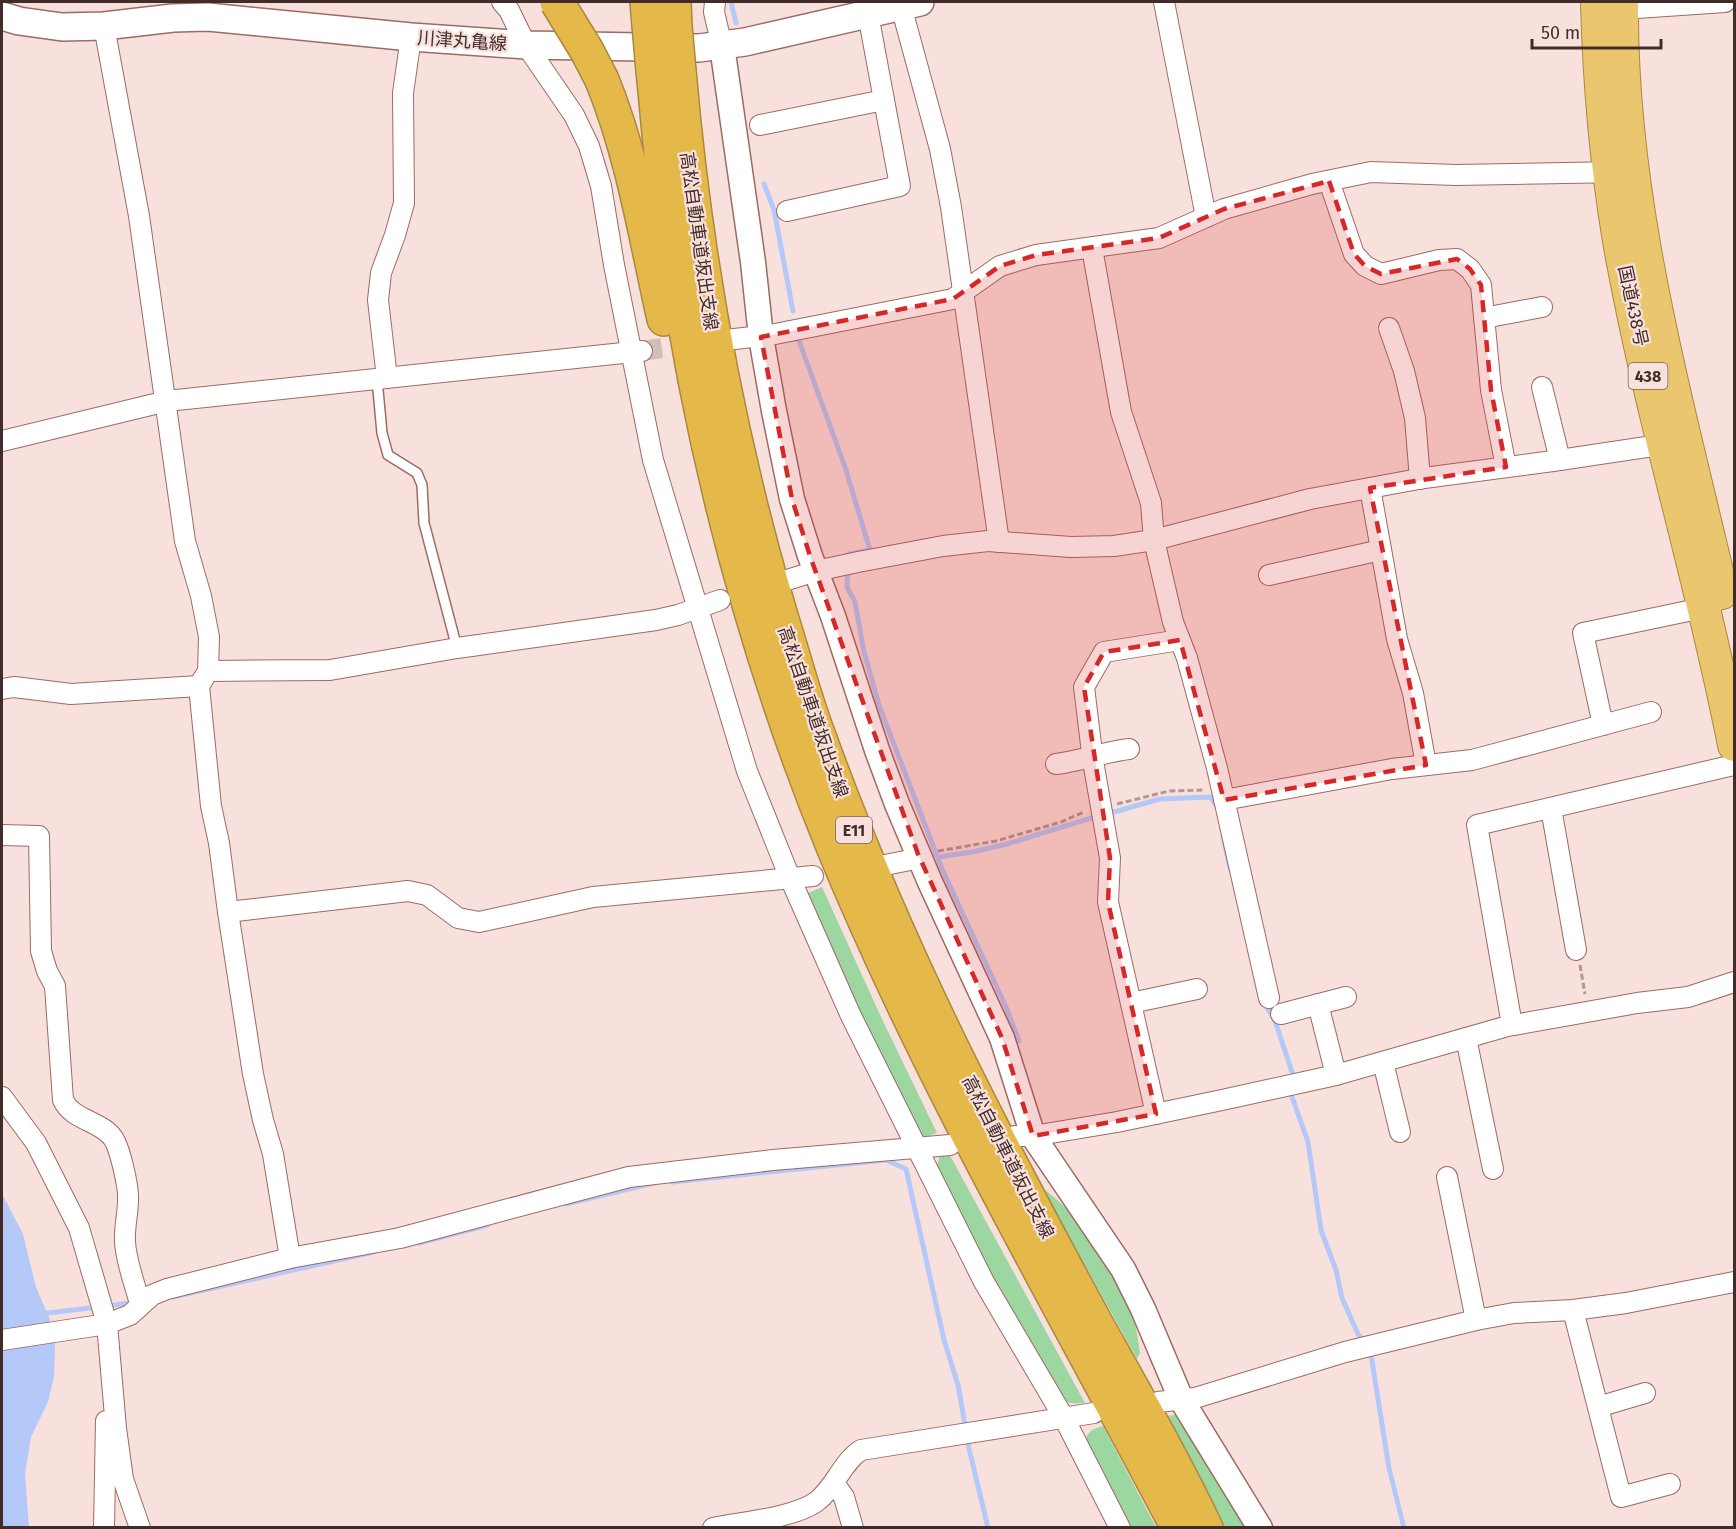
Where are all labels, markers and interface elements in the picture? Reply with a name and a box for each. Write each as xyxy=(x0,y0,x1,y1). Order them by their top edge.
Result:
scale bar xyxy=(1532,12,1661,50)
text: 50 m xyxy=(1541,22,1580,44)
street label: 川津丸亀線 xyxy=(416,27,508,55)
street label: 高松自動車道坂出支線 xyxy=(676,150,722,332)
street label: 国道438号 xyxy=(1614,264,1652,348)
road number: 438 xyxy=(1628,363,1668,389)
street label: 高松自動車道坂出支線 xyxy=(773,623,853,801)
road number: E11 xyxy=(836,817,872,843)
street label: 高松自動車道坂出支線 xyxy=(957,1072,1059,1242)

